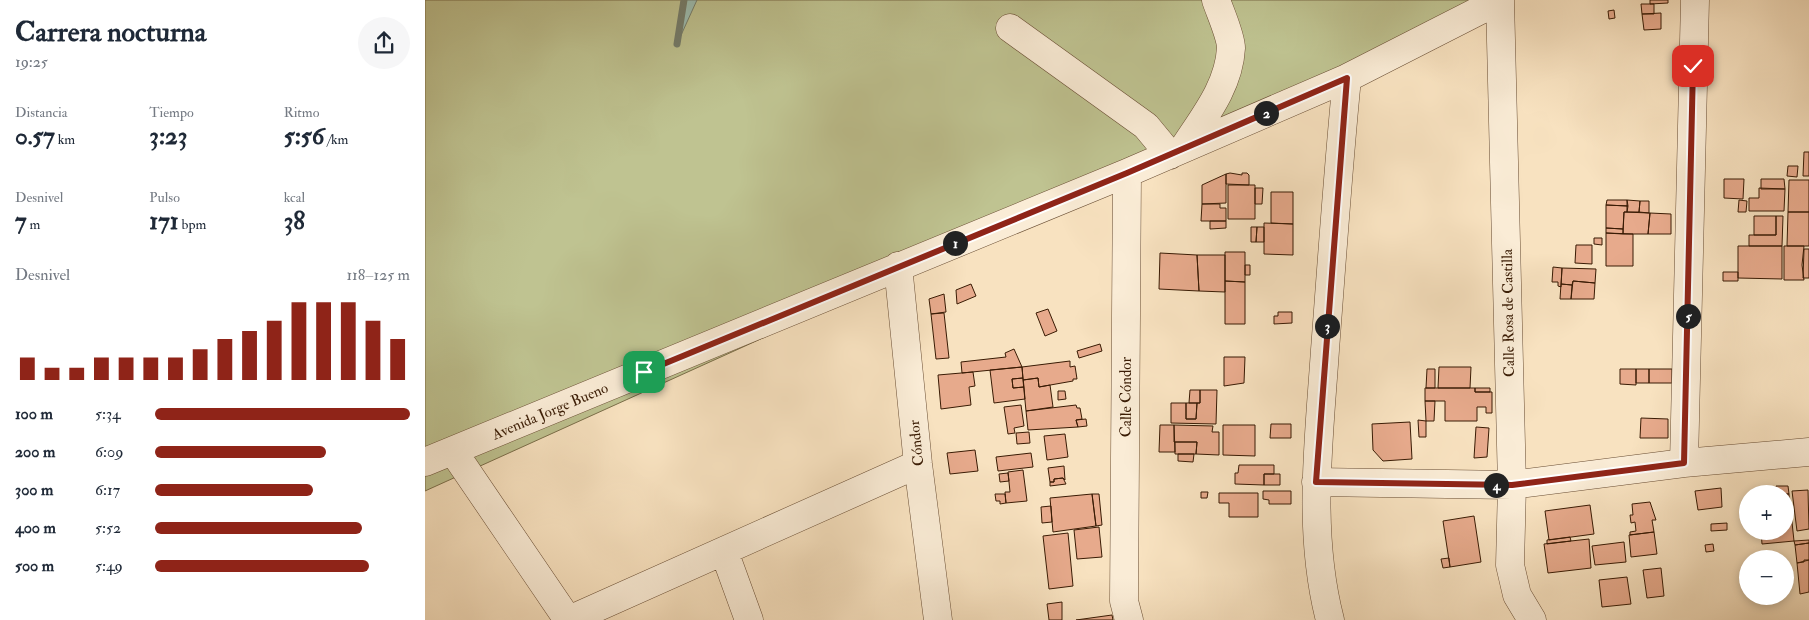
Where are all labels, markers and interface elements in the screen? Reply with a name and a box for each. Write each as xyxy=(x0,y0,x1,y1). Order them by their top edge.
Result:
text: Carrera nocturna xyxy=(15,15,206,50)
button: share xyxy=(358,17,410,69)
pin xyxy=(1672,45,1714,87)
text: 19:25 xyxy=(15,52,48,72)
icon: check xyxy=(1679,52,1707,80)
pin: 2 xyxy=(1253,100,1279,126)
text: Distancia xyxy=(15,104,68,121)
text: Tiempo xyxy=(149,104,194,121)
text: Ritmo xyxy=(284,104,319,121)
text: 2 xyxy=(1263,105,1270,122)
text: 0.57 xyxy=(15,121,55,152)
text: 3:23 xyxy=(149,121,187,152)
text: 5:56 xyxy=(284,121,324,152)
text: km xyxy=(55,131,75,148)
text: /km xyxy=(324,131,348,148)
text: Desnivel xyxy=(15,189,63,206)
text: Pulso xyxy=(149,189,180,206)
text: kcal xyxy=(284,189,305,206)
text: 7 xyxy=(15,206,26,237)
text: 171 xyxy=(149,206,179,237)
text: 38 xyxy=(284,206,305,237)
text: m xyxy=(26,216,40,233)
text: bpm xyxy=(179,216,206,233)
pin: 1 xyxy=(943,230,967,256)
text: 1 xyxy=(953,235,958,252)
street label: Calle Rosa de Castilla xyxy=(1498,248,1519,377)
text: Desnivel xyxy=(15,265,70,285)
text: 118–125 m xyxy=(346,265,410,285)
pin: 5 xyxy=(1675,304,1701,328)
text: 5 xyxy=(1685,308,1692,325)
pin: 3 xyxy=(1315,314,1339,338)
text: 3 xyxy=(1325,318,1330,335)
pin xyxy=(623,351,665,393)
street label: Calle Cóndor xyxy=(1117,356,1136,437)
icon: arrive xyxy=(630,358,658,386)
street label: Avenida Jorge Bueno xyxy=(488,378,611,446)
text: 100 m xyxy=(15,404,53,424)
text: 5:34 xyxy=(95,404,121,424)
street label: Cóndor xyxy=(905,419,928,467)
text: 200 m xyxy=(15,442,55,462)
text: 6:09 xyxy=(95,442,123,462)
pin: 4 xyxy=(1483,472,1509,498)
text: 4 xyxy=(1493,477,1500,494)
text: 300 m xyxy=(15,480,53,500)
text: 6:17 xyxy=(95,480,120,500)
map controls xyxy=(1739,485,1794,605)
button: + xyxy=(1739,485,1794,540)
text: 400 m xyxy=(15,518,56,538)
text: 5:52 xyxy=(95,518,121,538)
button: − xyxy=(1739,550,1794,605)
text: 500 m xyxy=(15,556,54,576)
text: 5:49 xyxy=(95,556,123,576)

